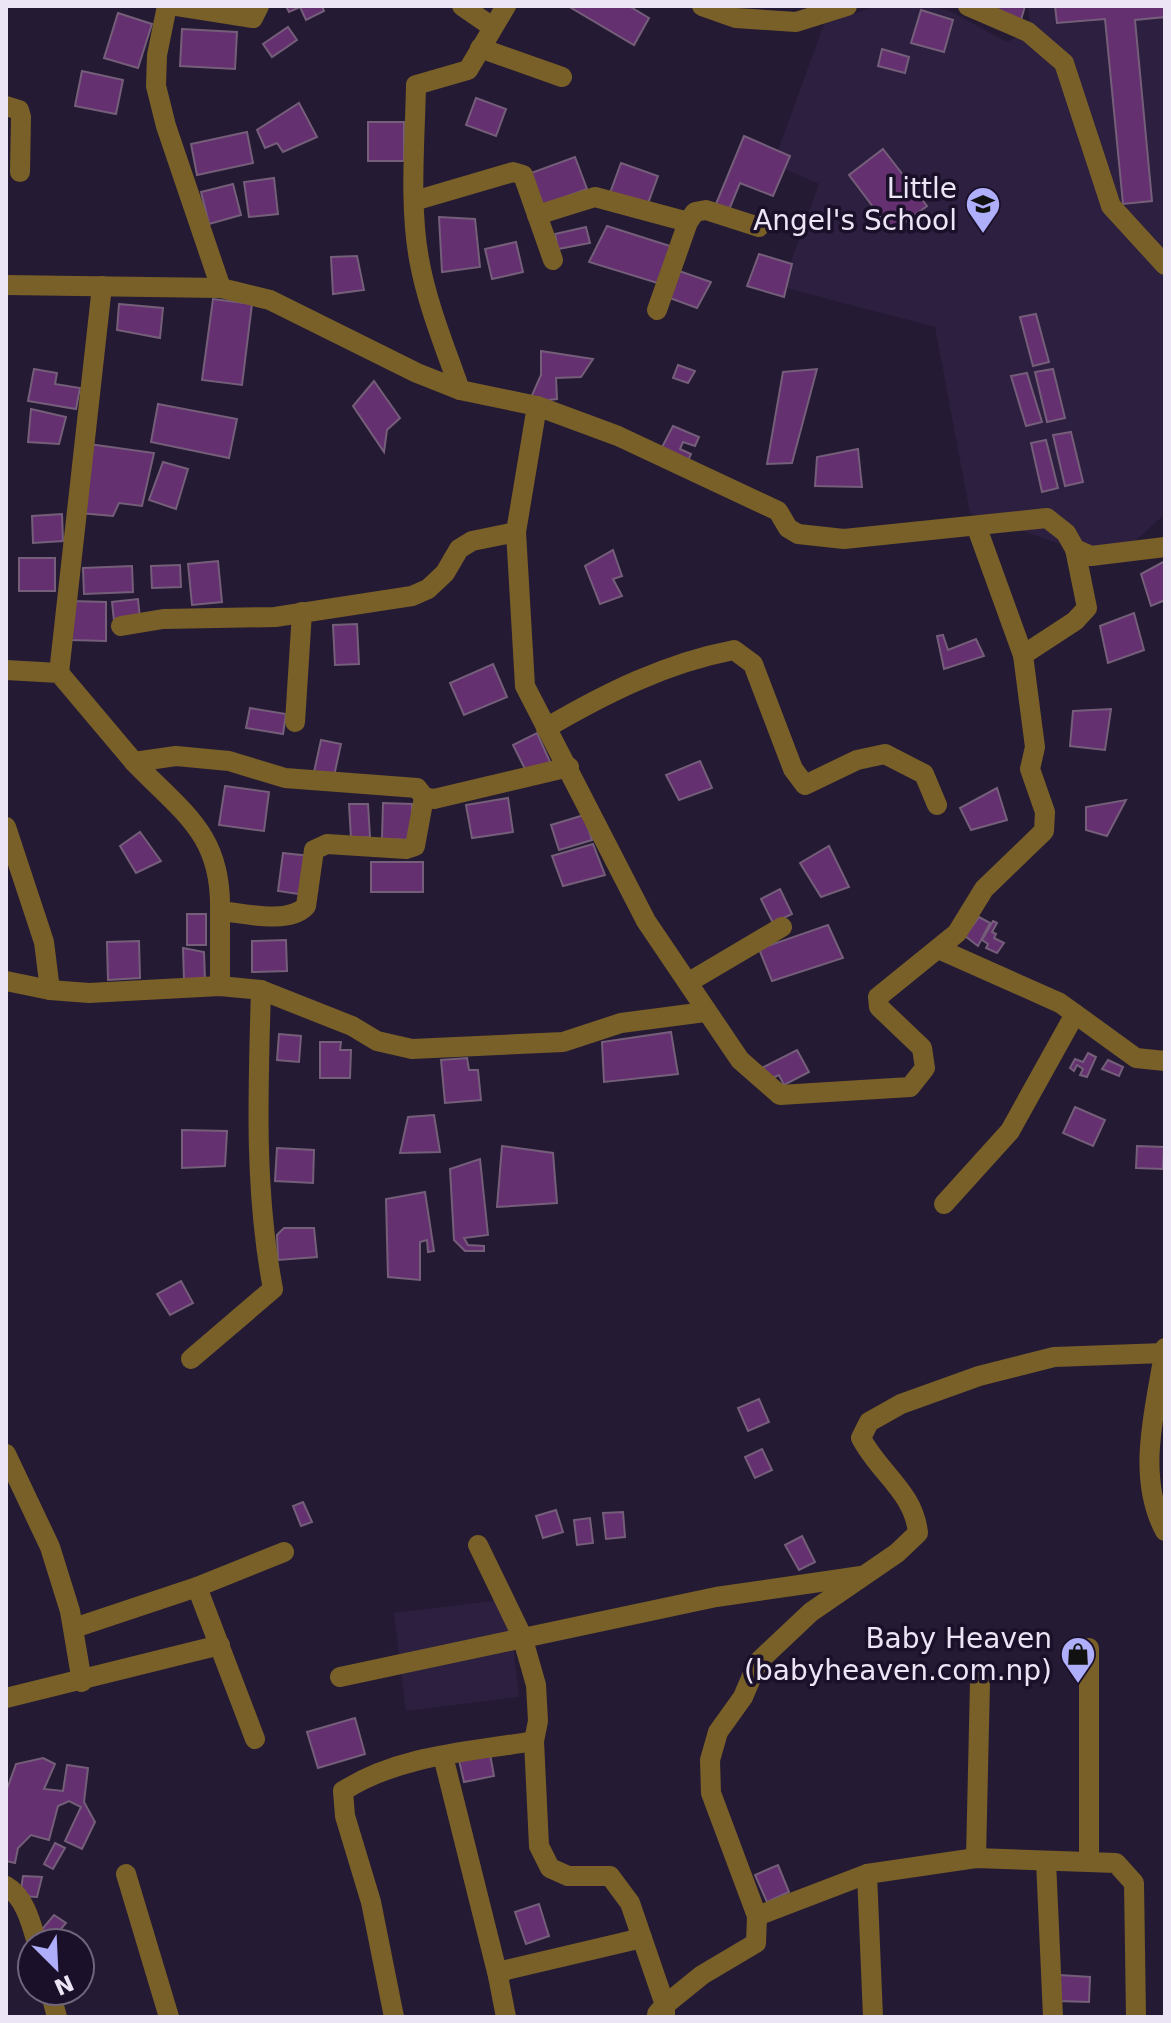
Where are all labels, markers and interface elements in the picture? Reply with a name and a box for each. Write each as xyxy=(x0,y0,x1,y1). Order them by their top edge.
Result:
place label: Little Angel's School xyxy=(753,172,957,237)
school or university icon: Little Angel's School xyxy=(964,185,1002,235)
place label: Baby Heaven (babyheaven.com.np) xyxy=(744,1622,1052,1687)
shop icon: Baby Heaven (babyheaven.com.np) xyxy=(1059,1635,1097,1685)
north arrow xyxy=(16,1927,96,2007)
text: N xyxy=(50,1970,77,2000)

